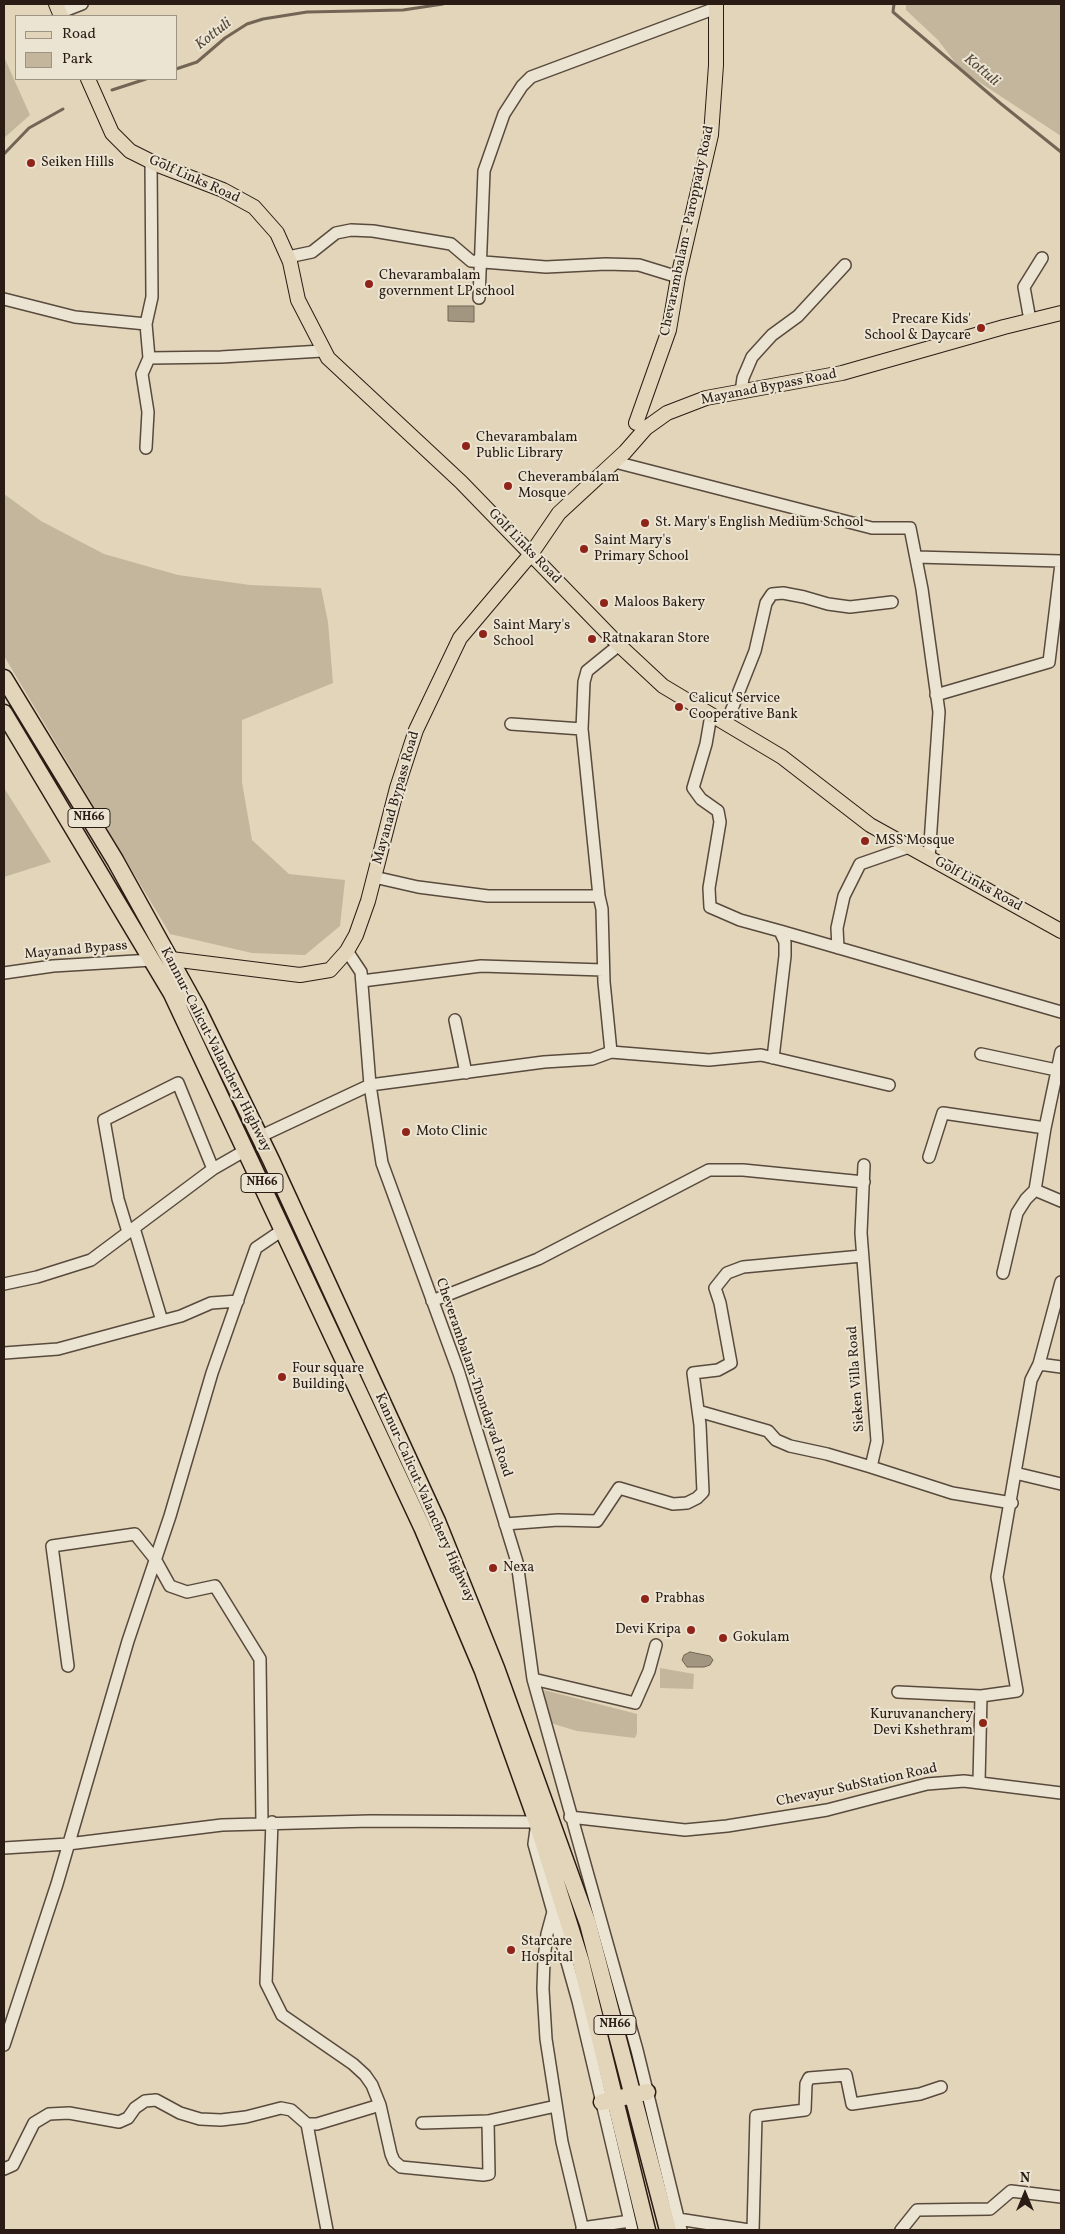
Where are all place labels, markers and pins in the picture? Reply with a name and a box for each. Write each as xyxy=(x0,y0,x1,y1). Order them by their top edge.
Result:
place label: Seiken Hills xyxy=(41,155,114,171)
marker: Seiken Hills xyxy=(25,157,37,169)
place label: Chevarambalam government LP school xyxy=(379,268,515,300)
marker: Chevarambalam government LP school xyxy=(363,278,375,290)
place label: Precare Kids' School & Daycare xyxy=(864,312,971,344)
marker: Precare Kids' School & Daycare xyxy=(975,322,987,334)
place label: Chevarambalam Public Library xyxy=(476,430,578,462)
marker: Chevarambalam Public Library xyxy=(460,440,472,452)
place label: Cheverambalam Mosque xyxy=(518,470,619,502)
marker: Cheverambalam Mosque xyxy=(502,480,514,492)
place label: St. Mary's English Medium School xyxy=(655,515,864,531)
marker: St. Mary's English Medium School xyxy=(639,517,651,529)
place label: Saint Mary's Primary School xyxy=(594,533,689,566)
marker: Saint Mary's Primary School xyxy=(578,543,590,555)
place label: Maloos Bakery xyxy=(614,595,705,611)
marker: Maloos Bakery xyxy=(598,597,610,609)
place label: Saint Mary's School xyxy=(493,618,570,650)
marker: Saint Mary's School xyxy=(477,628,489,640)
place label: Ratnakaran Store xyxy=(602,631,710,647)
marker: Ratnakaran Store xyxy=(586,633,598,645)
place label: Calicut Service Cooperative Bank xyxy=(689,691,798,724)
marker: Calicut Service Cooperative Bank xyxy=(673,701,685,713)
place label: MSS Mosque xyxy=(875,833,955,849)
marker: MSS Mosque xyxy=(859,835,871,847)
place label: Moto Clinic xyxy=(416,1124,488,1140)
marker: Moto Clinic xyxy=(400,1126,412,1138)
place label: Four square Building xyxy=(292,1361,364,1394)
marker: Four square Building xyxy=(276,1371,288,1383)
place label: Nexa xyxy=(503,1560,534,1576)
marker: Nexa xyxy=(487,1562,499,1574)
place label: Prabhas xyxy=(655,1591,705,1607)
marker: Prabhas xyxy=(639,1593,651,1605)
place label: Devi Kripa xyxy=(615,1622,681,1638)
marker: Devi Kripa xyxy=(685,1624,697,1636)
place label: Gokulam xyxy=(733,1630,790,1646)
marker: Gokulam xyxy=(717,1632,729,1644)
place label: Kuruvananchery Devi Kshethram xyxy=(870,1707,973,1740)
marker: Kuruvananchery Devi Kshethram xyxy=(977,1717,989,1729)
place label: Starcare Hospital xyxy=(521,1934,573,1966)
marker: Starcare Hospital xyxy=(505,1944,517,1956)

